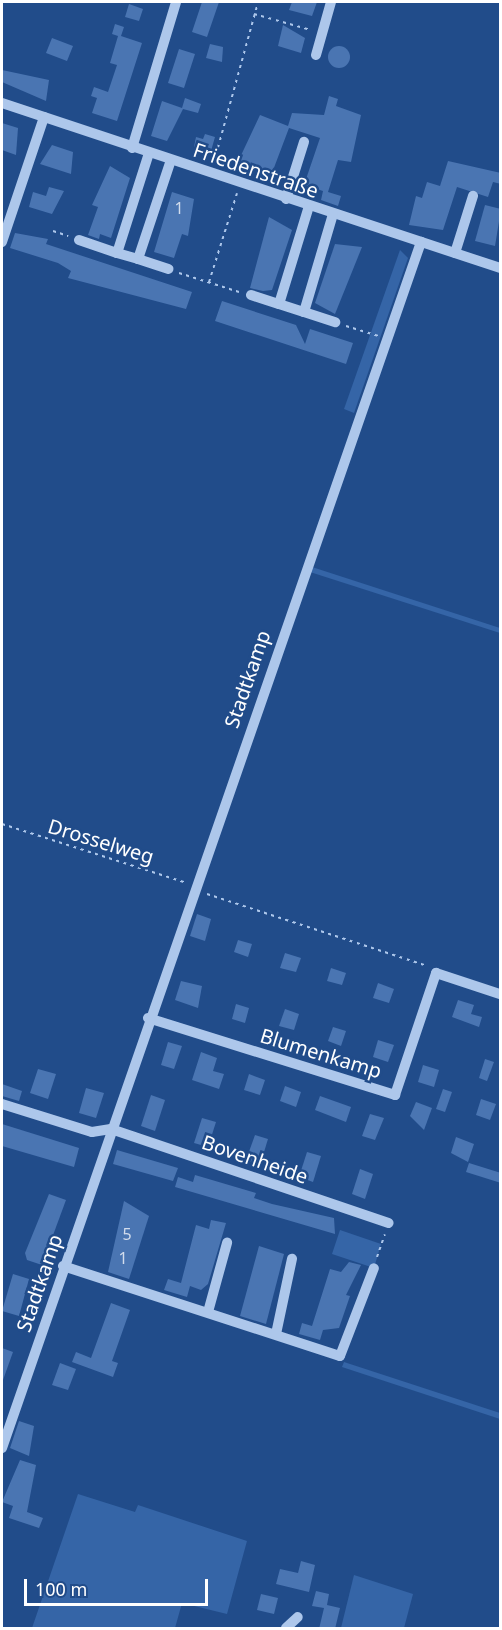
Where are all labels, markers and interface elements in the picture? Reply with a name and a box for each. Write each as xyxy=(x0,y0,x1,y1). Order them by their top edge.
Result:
street label: Friedenstraße xyxy=(190,137,322,203)
house number: 1 xyxy=(174,198,184,218)
street label: Stadtkamp xyxy=(219,627,275,731)
street label: Drosselweg xyxy=(45,814,157,868)
street label: Blumenkamp xyxy=(257,1023,385,1083)
street label: Bovenheide xyxy=(199,1130,311,1188)
house number: 5 xyxy=(122,1224,132,1244)
street label: Stadtkamp xyxy=(11,1231,67,1335)
house number: 1 xyxy=(118,1248,128,1268)
scale bar xyxy=(27,1567,212,1605)
text: 100 m xyxy=(35,1577,87,1601)

